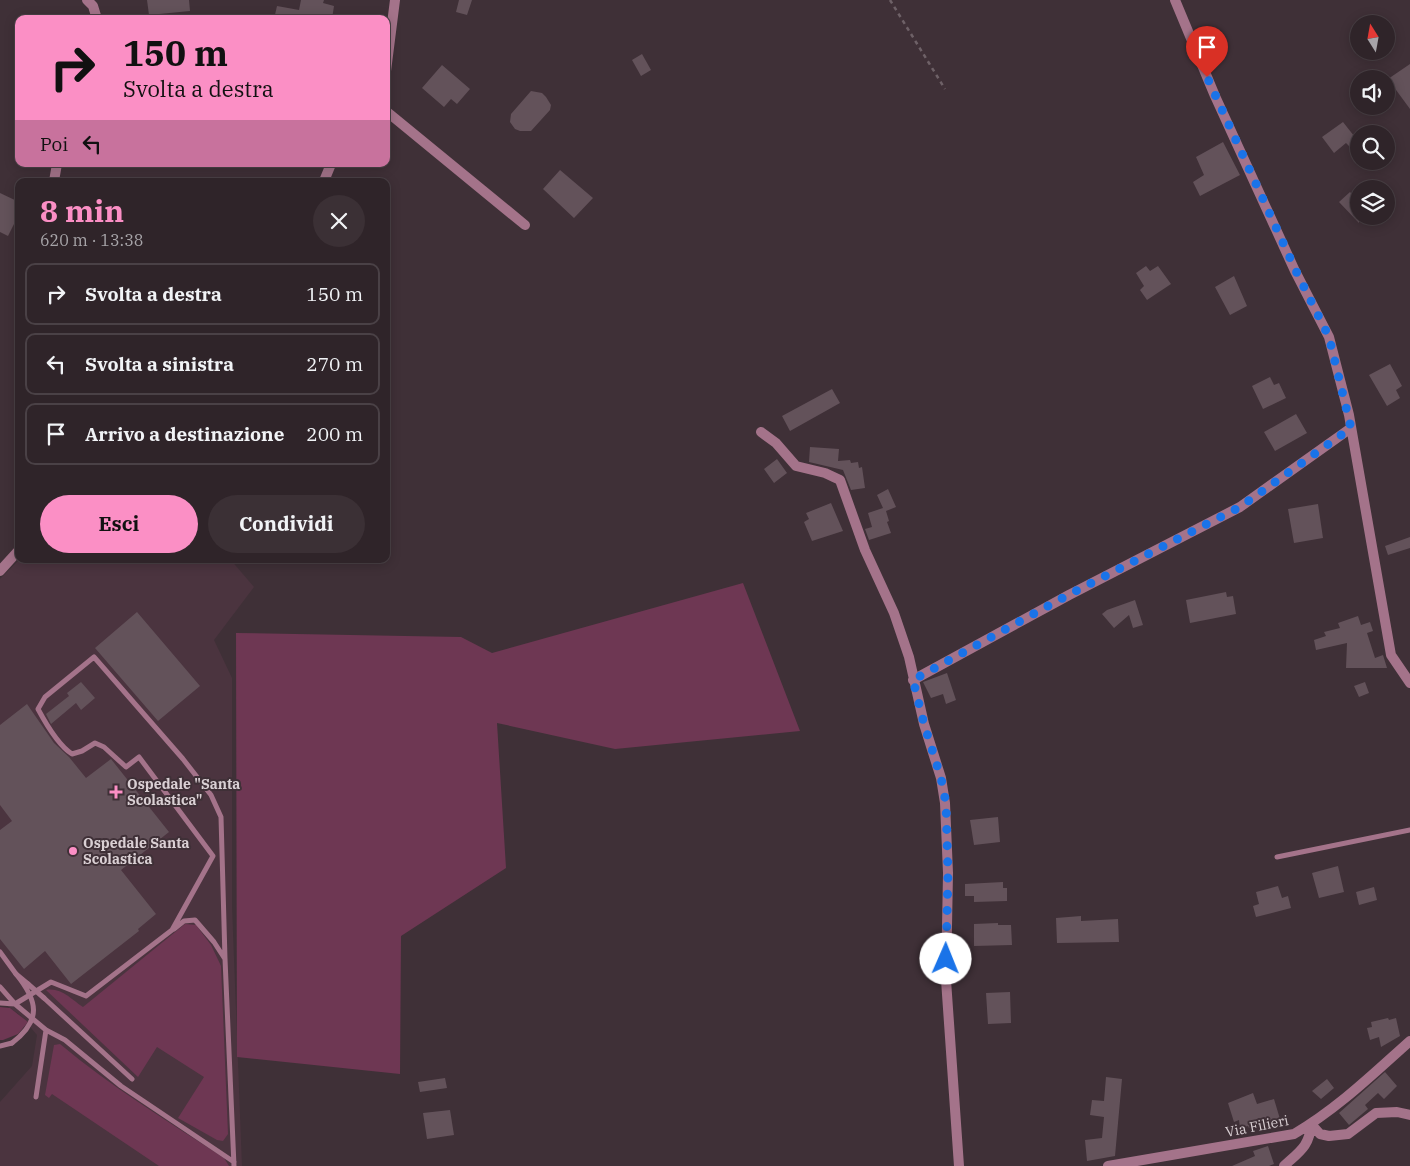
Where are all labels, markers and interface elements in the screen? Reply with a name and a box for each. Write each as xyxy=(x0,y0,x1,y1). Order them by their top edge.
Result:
north arrow xyxy=(1350,15,1395,60)
map controls xyxy=(1350,15,1395,225)
pin xyxy=(1186,26,1228,77)
text: 150 m xyxy=(123,30,228,76)
icon: arrive xyxy=(1193,33,1221,61)
icon: right xyxy=(40,35,105,100)
button: sound xyxy=(1350,70,1395,115)
text: Svolta a destra xyxy=(123,74,274,103)
button: search xyxy=(1350,125,1395,170)
icon: left xyxy=(78,130,106,158)
text: Poi xyxy=(40,132,68,156)
button: layers xyxy=(1350,180,1395,225)
text: 8 min xyxy=(40,191,124,230)
button: close xyxy=(313,195,365,247)
text: 620 m · 13:38 xyxy=(40,230,143,250)
icon: right xyxy=(42,280,70,308)
text: Svolta a destra xyxy=(85,282,222,306)
text: 150 m xyxy=(306,282,363,306)
icon: left xyxy=(42,350,70,378)
text: Svolta a sinistra xyxy=(85,352,234,376)
text: 270 m xyxy=(306,352,363,376)
icon: arrive xyxy=(42,420,70,448)
text: Arrivo a destinazione xyxy=(85,422,284,446)
text: 200 m xyxy=(306,422,363,446)
button: Esci xyxy=(40,495,198,553)
button: Condividi xyxy=(208,495,365,553)
place label: Ospedale "Santa Scolastica" xyxy=(127,775,240,809)
marker: Ospedale "Santa Scolastica" xyxy=(109,785,123,799)
place label: Ospedale Santa Scolastica xyxy=(83,834,190,868)
marker: Ospedale Santa Scolastica xyxy=(67,845,79,857)
position arrow xyxy=(919,932,971,984)
street label: Via Filieri xyxy=(1224,1111,1290,1141)

